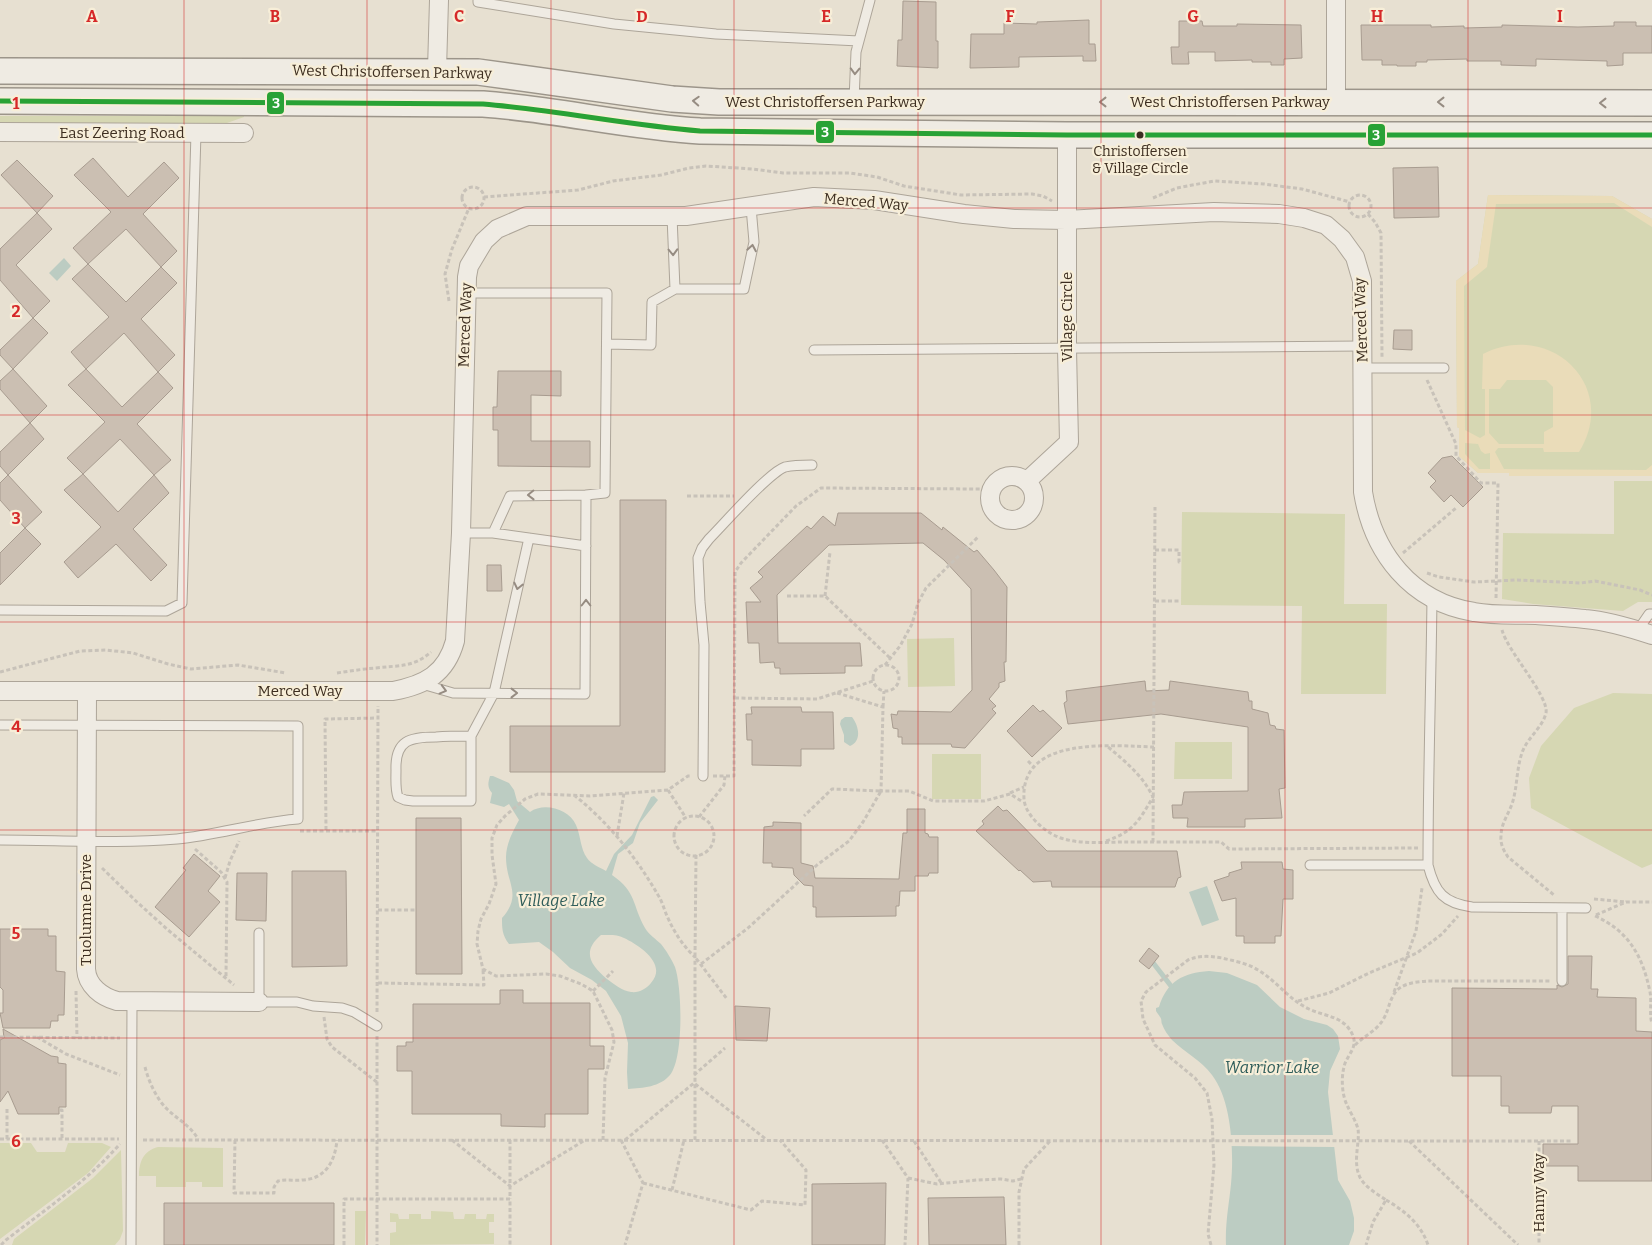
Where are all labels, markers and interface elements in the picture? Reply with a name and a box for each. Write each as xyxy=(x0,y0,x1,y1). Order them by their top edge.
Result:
text: A xyxy=(86,7,98,26)
text: B xyxy=(270,7,280,26)
text: C xyxy=(454,7,464,26)
text: D xyxy=(636,7,648,26)
text: E xyxy=(821,7,831,26)
text: F xyxy=(1006,7,1015,26)
text: G xyxy=(1187,7,1199,26)
text: H xyxy=(1371,7,1384,26)
text: I xyxy=(1557,7,1563,26)
street label: West Christoffersen Parkway xyxy=(292,61,492,83)
one-way arrow xyxy=(850,68,860,75)
line badge: 3 xyxy=(266,91,285,115)
street label: West Christoffersen Parkway xyxy=(725,93,925,111)
street label: West Christoffersen Parkway xyxy=(1130,93,1330,111)
text: 1 xyxy=(13,94,20,113)
text: 3 xyxy=(272,95,280,112)
one-way arrow xyxy=(692,95,700,106)
one-way arrow xyxy=(1099,97,1107,107)
one-way arrow xyxy=(1437,97,1444,107)
one-way arrow xyxy=(1599,98,1607,108)
line badge: 3 xyxy=(815,120,835,144)
line badge: 3 xyxy=(1367,123,1386,147)
street label: East Zeering Road xyxy=(59,124,185,142)
text: 3 xyxy=(821,124,829,141)
text: 3 xyxy=(1372,127,1380,144)
marker: Christoffersen & Village Circle xyxy=(1135,130,1145,140)
place label: Christoffersen & Village Circle xyxy=(1092,143,1188,177)
street label: Merced Way xyxy=(823,189,909,215)
one-way arrow xyxy=(747,244,757,253)
one-way arrow xyxy=(668,248,678,256)
street label: Village Circle xyxy=(1058,272,1076,362)
street label: Merced Way xyxy=(1351,277,1371,363)
street label: Merced Way xyxy=(455,282,475,368)
text: 2 xyxy=(11,302,21,321)
one-way arrow xyxy=(527,490,535,501)
text: 3 xyxy=(11,509,21,528)
one-way arrow xyxy=(513,581,524,590)
one-way arrow xyxy=(581,599,591,606)
street label: Merced Way xyxy=(258,682,343,700)
one-way arrow xyxy=(438,684,446,694)
one-way arrow xyxy=(510,688,518,698)
text: 4 xyxy=(11,717,21,736)
street label: Tuolumne Drive xyxy=(77,854,95,966)
water label: Village Lake xyxy=(518,891,604,910)
text: 5 xyxy=(12,924,21,943)
water label: Warrior Lake xyxy=(1225,1058,1319,1077)
text: 6 xyxy=(11,1132,21,1151)
street label: Hanny Way xyxy=(1530,1153,1548,1233)

